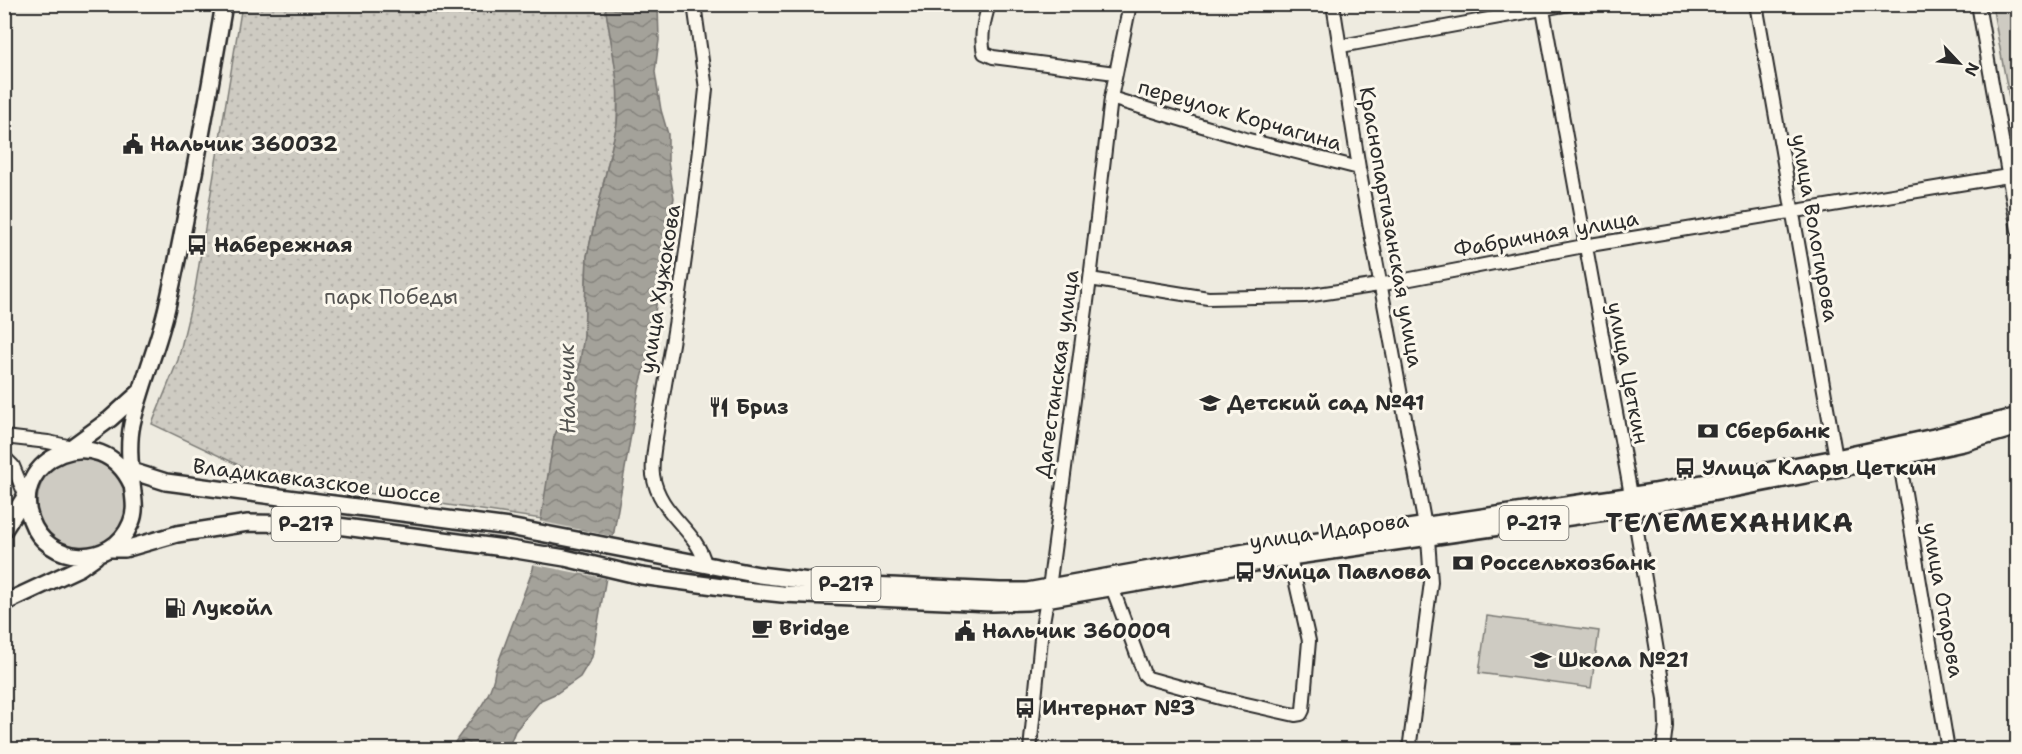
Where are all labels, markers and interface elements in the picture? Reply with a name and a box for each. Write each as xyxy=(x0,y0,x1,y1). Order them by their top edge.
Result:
north arrow xyxy=(1929,33,1989,93)
text: N xyxy=(1960,59,1984,80)
street label: переулок Корчагина xyxy=(1135,72,1345,158)
street label: Краснопартизанская улица xyxy=(1352,84,1430,370)
place label: Нальчик 360032 xyxy=(150,130,338,158)
public building icon: Нальчик 360032 xyxy=(121,132,145,156)
street label: улица Вологирова xyxy=(1785,132,1845,324)
street label: улица Хужокова xyxy=(633,202,687,376)
street label: Фабричная улица xyxy=(1451,204,1641,264)
place label: Набережная xyxy=(214,231,353,259)
bus stop icon: Набережная xyxy=(185,233,209,257)
street label: Дагестанская улица xyxy=(1029,268,1085,480)
park label: парк Победы xyxy=(324,283,458,311)
street label: улица Цеткин xyxy=(1600,300,1656,446)
water label: Нальчик xyxy=(552,343,582,434)
place label: Детский сад №41 xyxy=(1227,389,1425,417)
school or university icon: Детский сад №41 xyxy=(1198,391,1222,415)
place label: Бриз xyxy=(736,393,788,421)
restaurant icon: Бриз xyxy=(707,395,731,419)
place label: Сбербанк xyxy=(1725,417,1830,445)
bank icon: Сбербанк xyxy=(1696,419,1720,443)
street label: Владикавказское шоссе xyxy=(191,452,443,510)
place label: Улица Клары Цеткин xyxy=(1702,454,1936,482)
bus stop icon: Улица Клары Цеткин xyxy=(1673,456,1697,480)
district label: ТЕЛЕМЕХАНИКА xyxy=(1606,504,1854,541)
street label: улица Идарова xyxy=(1248,506,1410,556)
road number: Р-217 xyxy=(1500,506,1568,540)
road number: Р-217 xyxy=(272,507,340,541)
street label: улица Отарова xyxy=(1916,520,1970,680)
place label: Россельхозбанк xyxy=(1480,549,1656,577)
bank icon: Россельхозбанк xyxy=(1451,551,1475,575)
place label: Улица Павлова xyxy=(1262,558,1431,586)
bus stop icon: Улица Павлова xyxy=(1233,560,1257,584)
road number: Р-217 xyxy=(812,567,880,601)
place label: Лукойл xyxy=(192,594,273,622)
fuel station icon: Лукойл xyxy=(163,596,187,620)
place label: Bridge xyxy=(779,614,850,642)
cafe icon: Bridge xyxy=(750,616,774,640)
place label: Нальчик 360009 xyxy=(982,617,1171,645)
public building icon: Нальчик 360009 xyxy=(953,619,977,643)
place label: Школа №21 xyxy=(1558,646,1689,674)
school or university icon: Школа №21 xyxy=(1529,648,1553,672)
place label: Интернат №3 xyxy=(1042,694,1195,722)
bus stop icon: Интернат №3 xyxy=(1013,696,1037,720)

